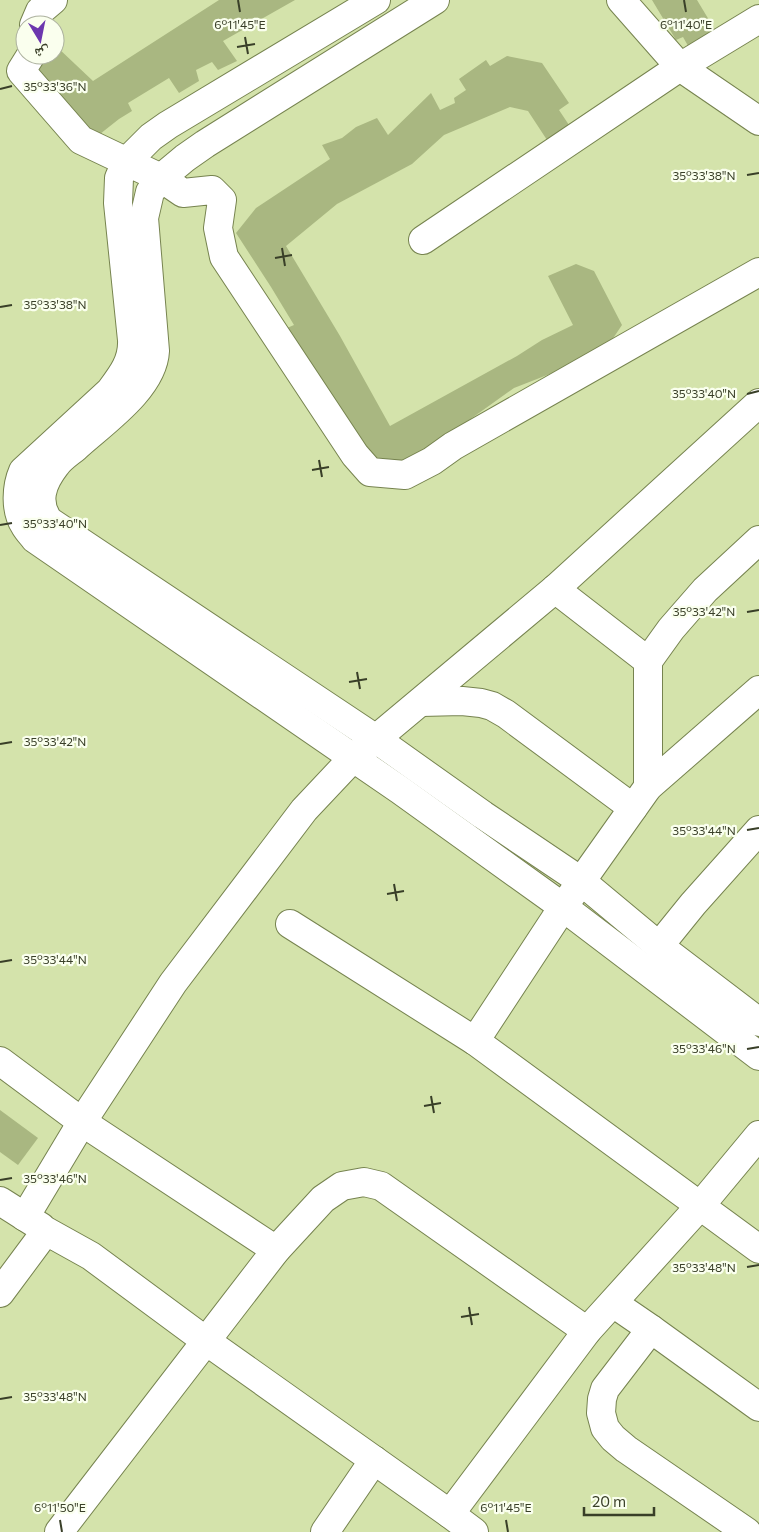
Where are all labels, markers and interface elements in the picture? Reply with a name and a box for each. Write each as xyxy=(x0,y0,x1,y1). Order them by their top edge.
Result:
north arrow xyxy=(15,15,65,65)
text: 6°11'45"E xyxy=(214,17,266,31)
text: 6°11'40"E xyxy=(660,17,712,31)
text: ش xyxy=(33,43,51,63)
text: 35°33'36"N xyxy=(23,79,87,93)
text: 35°33'38"N xyxy=(672,168,736,182)
text: 35°33'38"N xyxy=(23,297,87,311)
text: 35°33'40"N xyxy=(672,386,736,400)
text: 35°33'40"N xyxy=(23,516,87,530)
text: 35°33'42"N xyxy=(673,604,735,618)
text: 35°33'42"N xyxy=(24,734,86,748)
text: 35°33'44"N xyxy=(672,823,736,837)
text: 35°33'44"N xyxy=(23,952,87,966)
text: 35°33'46"N xyxy=(672,1041,736,1055)
text: 35°33'46"N xyxy=(23,1171,87,1185)
text: 35°33'48"N xyxy=(672,1260,736,1274)
text: 35°33'48"N xyxy=(23,1389,87,1403)
scale bar xyxy=(584,1484,654,1516)
text: 20 m xyxy=(592,1492,626,1510)
text: 6°11'50"E xyxy=(34,1500,86,1514)
text: 6°11'45"E xyxy=(480,1500,532,1514)

